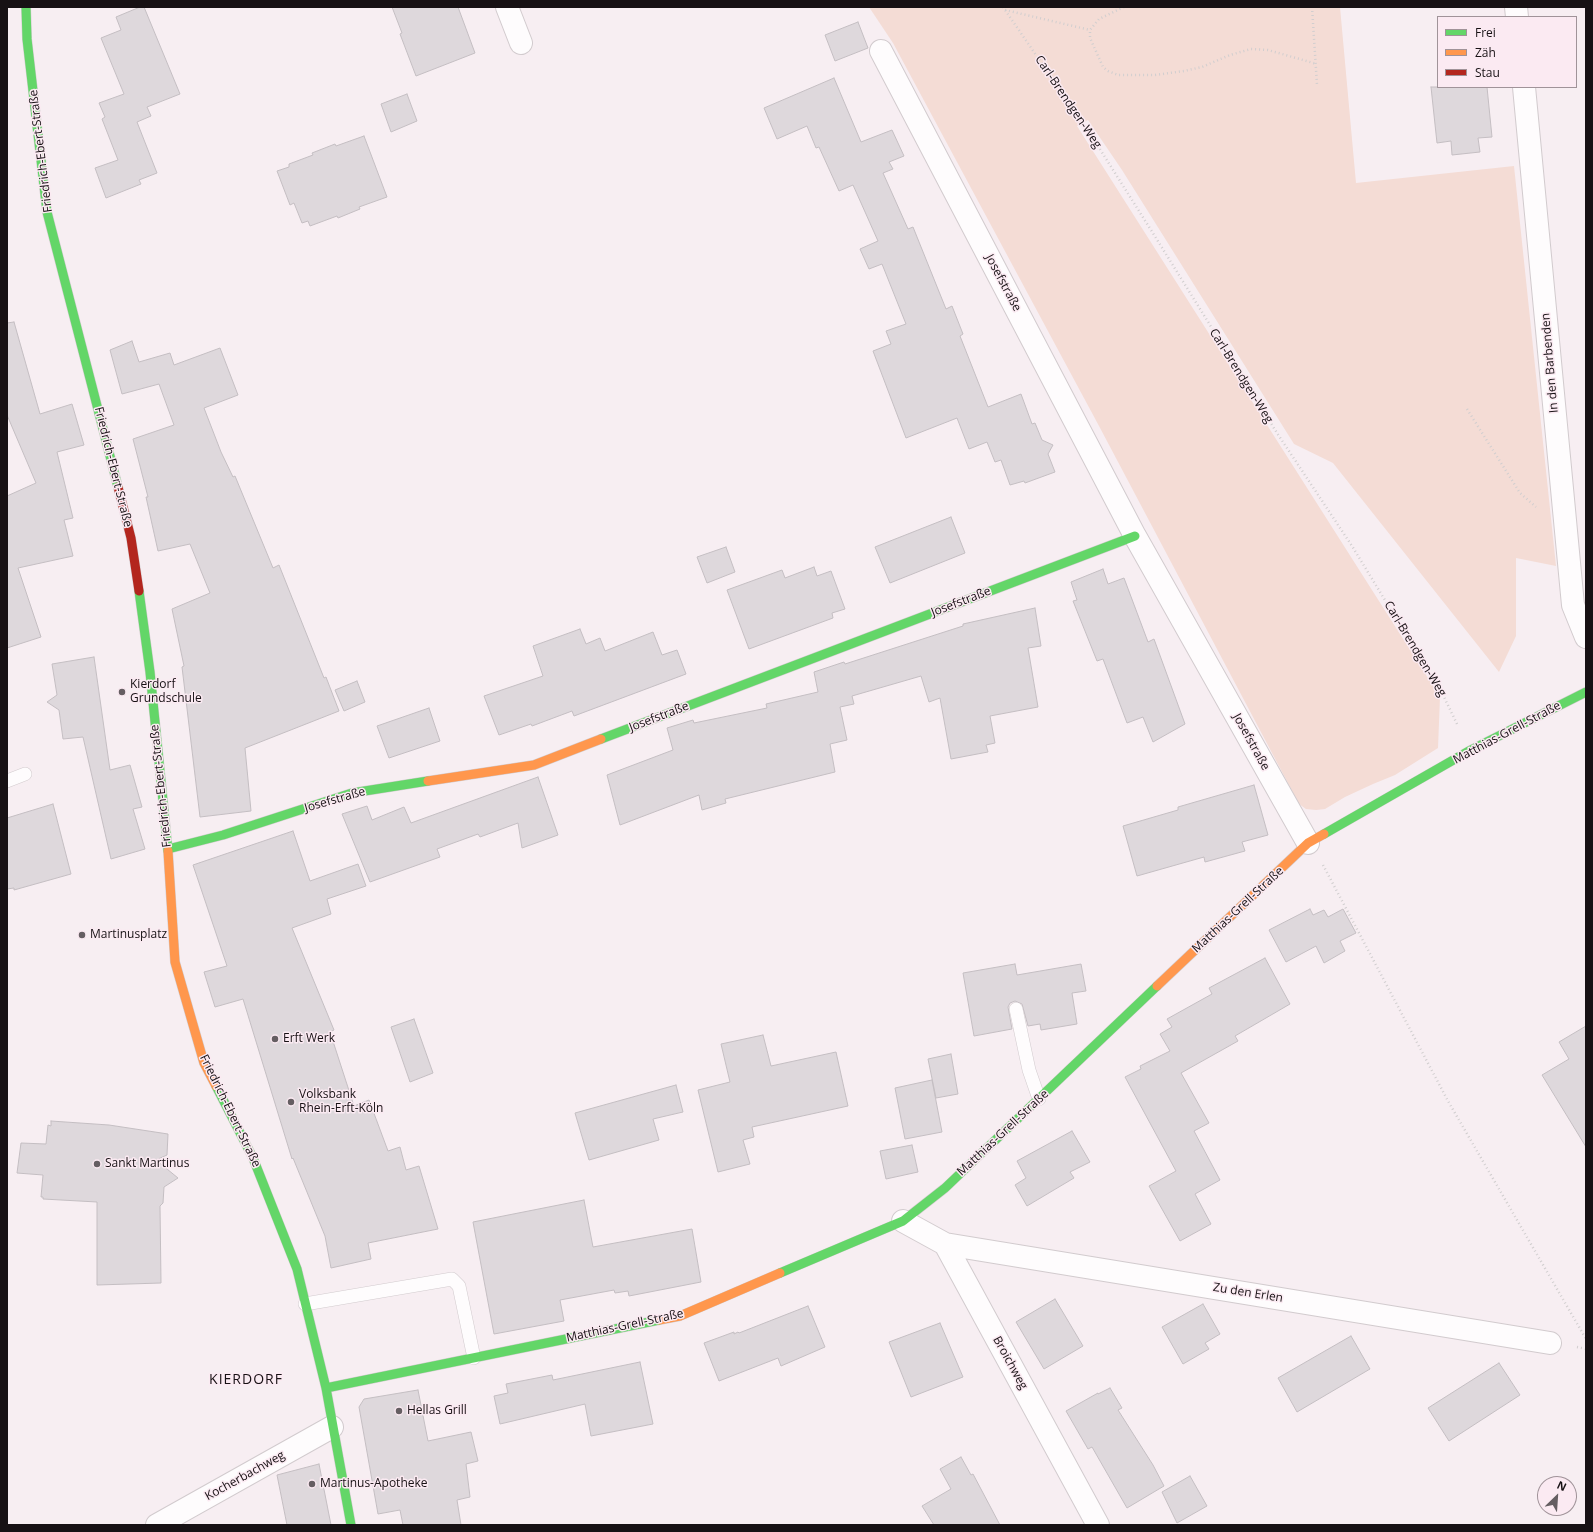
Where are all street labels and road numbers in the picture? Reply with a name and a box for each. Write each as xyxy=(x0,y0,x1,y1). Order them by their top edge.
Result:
street label: Carl-Brendgen-Weg xyxy=(1032,53,1104,151)
street label: Friedrich-Ebert-Straße xyxy=(26,89,56,213)
street label: Josefstraße xyxy=(982,252,1024,314)
street label: In den Barbenden xyxy=(1538,312,1562,414)
street label: Carl-Brendgen-Weg xyxy=(1206,326,1276,426)
street label: Friedrich-Ebert-Straße xyxy=(91,405,135,529)
street label: Josefstraße xyxy=(929,584,993,620)
street label: Carl-Brendgen-Weg xyxy=(1381,599,1449,699)
street label: Josefstraße xyxy=(627,699,691,735)
street label: Matthias-Grell-Straße xyxy=(1451,699,1563,767)
street label: Josefstraße xyxy=(1230,711,1272,773)
street label: Friedrich-Ebert-Straße xyxy=(147,724,175,848)
street label: Josefstraße xyxy=(303,784,367,816)
street label: Matthias-Grell-Straße xyxy=(1189,864,1287,956)
street label: Friedrich-Ebert-Straße xyxy=(196,1052,264,1170)
street label: Matthias-Grell-Straße xyxy=(954,1087,1052,1179)
street label: Zu den Erlen xyxy=(1212,1280,1284,1306)
street label: Matthias-Grell-Straße xyxy=(565,1307,685,1345)
street label: Broichweg xyxy=(990,1334,1030,1392)
street label: Kocherbachweg xyxy=(203,1448,287,1504)

